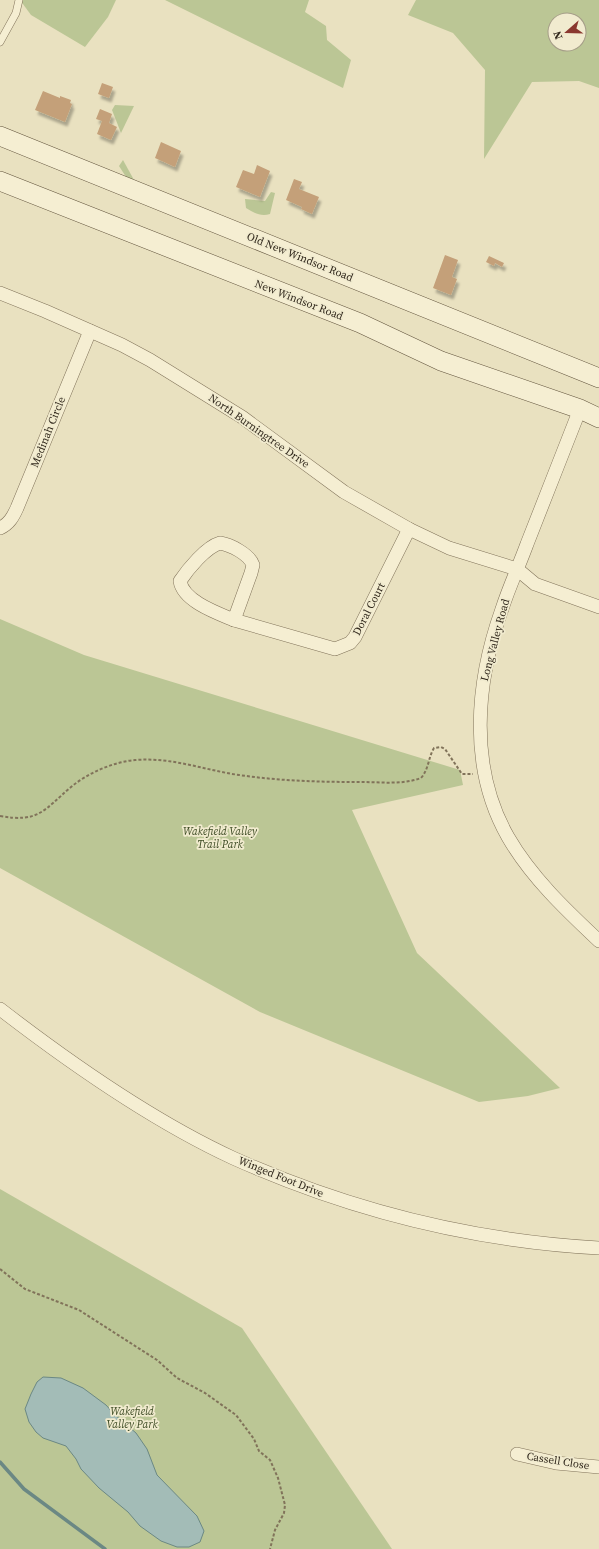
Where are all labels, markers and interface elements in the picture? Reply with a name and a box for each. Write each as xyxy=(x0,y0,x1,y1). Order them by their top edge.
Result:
north arrow xyxy=(547,12,587,52)
text: N xyxy=(550,29,566,42)
street label: Old New Windsor Road xyxy=(245,229,356,285)
street label: New Windsor Road xyxy=(253,276,346,324)
street label: North Burningtree Drive xyxy=(206,390,313,472)
street label: Medinah Circle xyxy=(27,394,69,470)
street label: Doral Court xyxy=(349,580,389,638)
street label: Long Valley Road xyxy=(477,597,513,683)
park label: Wakefield Valley Trail Park xyxy=(183,824,258,852)
street label: Winged Foot Drive xyxy=(236,1153,326,1201)
park label: Wakefield Valley Park xyxy=(106,1404,158,1432)
street label: Cassell Close xyxy=(526,1449,591,1473)

